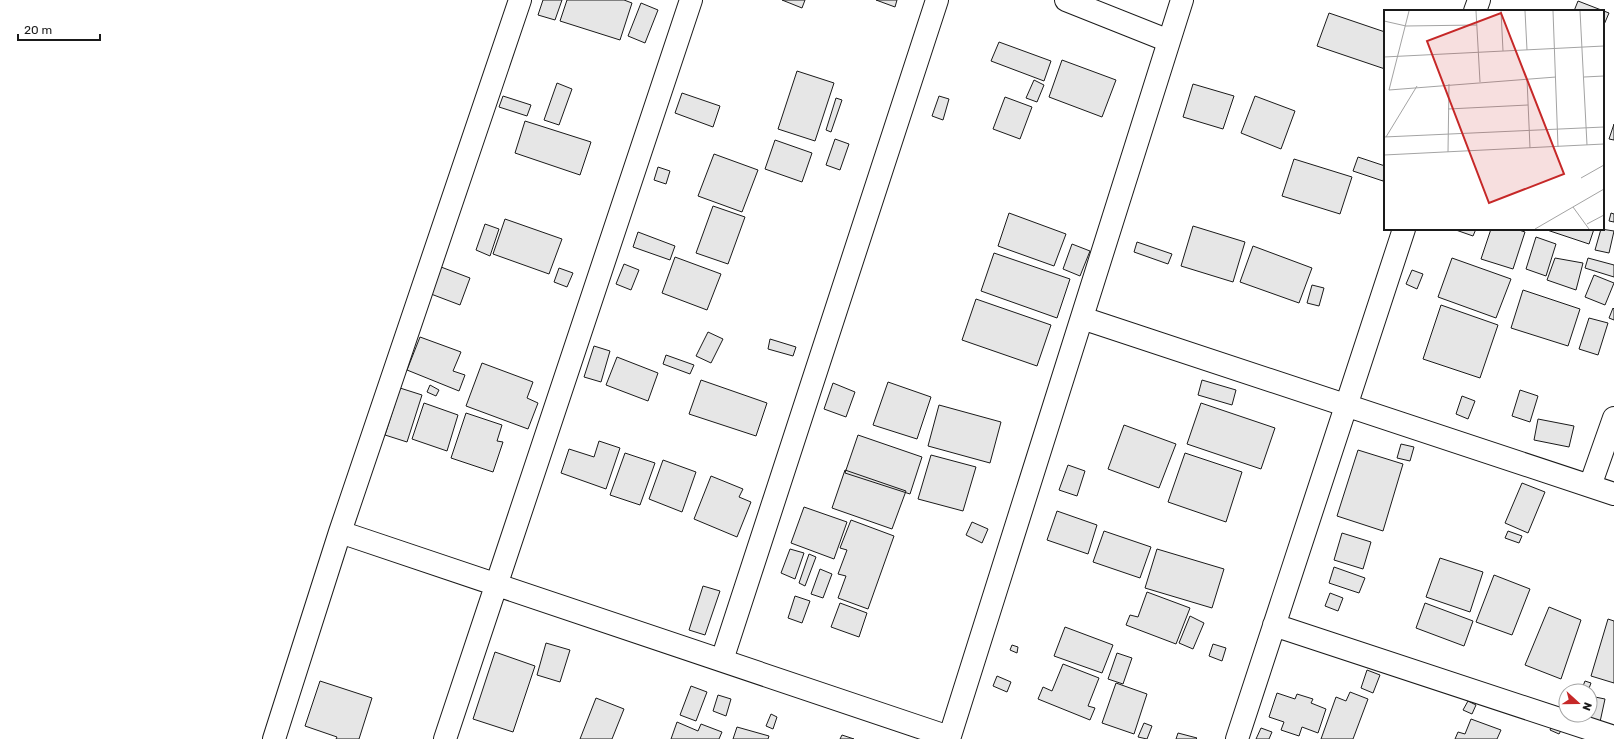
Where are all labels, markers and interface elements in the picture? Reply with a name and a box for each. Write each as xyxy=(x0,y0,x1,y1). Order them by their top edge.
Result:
inset map xyxy=(1384,10,1604,230)
scale bar xyxy=(18,16,100,42)
text: 20 m xyxy=(24,23,52,37)
north arrow xyxy=(1558,683,1598,723)
text: N xyxy=(1579,700,1594,713)

